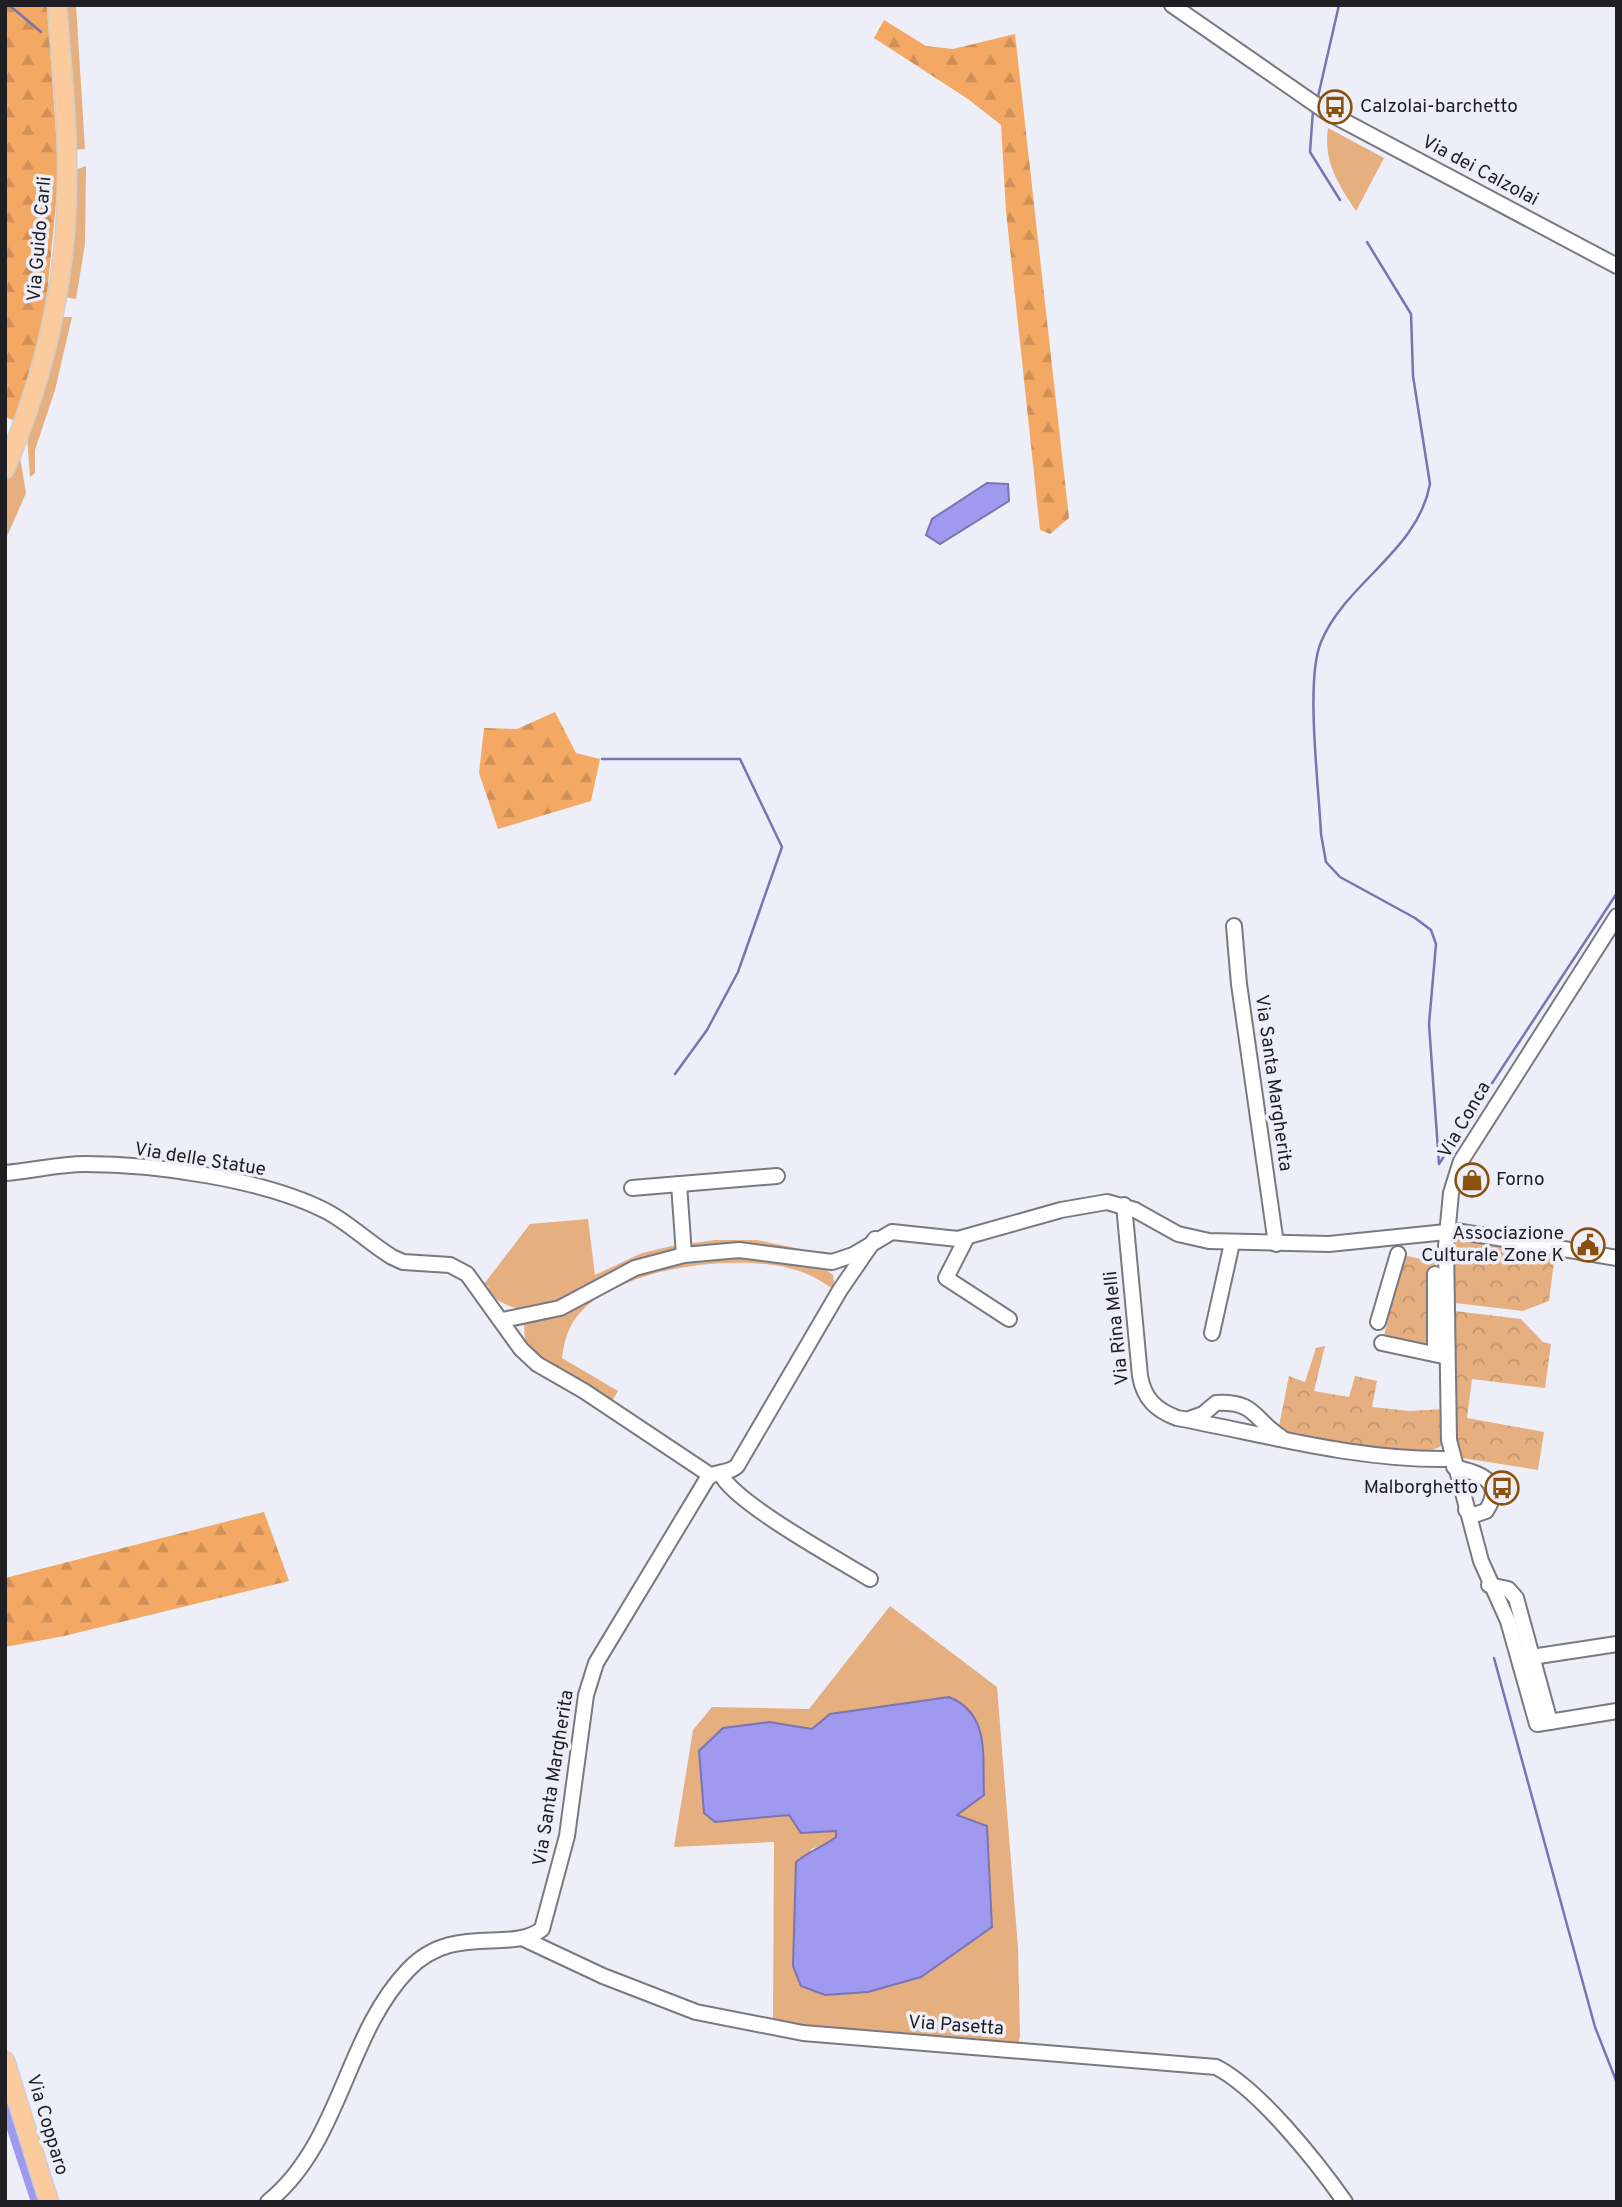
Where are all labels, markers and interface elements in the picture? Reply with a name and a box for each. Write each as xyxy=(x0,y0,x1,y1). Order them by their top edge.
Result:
bus stop icon: Calzolai-barchetto xyxy=(1316,88,1354,126)
place label: Calzolai-barchetto xyxy=(1360,95,1518,119)
street label: Via dei Calzolai xyxy=(1417,130,1543,212)
street label: Via Guido Carli xyxy=(23,175,57,303)
street label: Via Santa Margherita xyxy=(1249,993,1297,1173)
street label: Via Conca xyxy=(1433,1077,1497,1163)
street label: Via delle Statue xyxy=(133,1138,267,1182)
shop icon: Forno xyxy=(1453,1161,1491,1199)
place label: Forno xyxy=(1496,1168,1545,1192)
place label: Associazione Culturale Zone K xyxy=(1421,1222,1564,1268)
public building icon: Associazione Culturale Zone K xyxy=(1569,1226,1607,1264)
street label: Via Rina Melli xyxy=(1099,1270,1135,1386)
bus stop icon: Malborghetto xyxy=(1483,1469,1521,1507)
place label: Malborghetto xyxy=(1364,1476,1478,1500)
street label: Via Santa Margherita xyxy=(528,1688,580,1868)
street label: Via Pasetta xyxy=(907,2011,1005,2041)
street label: Via Copparo xyxy=(20,2072,74,2178)

